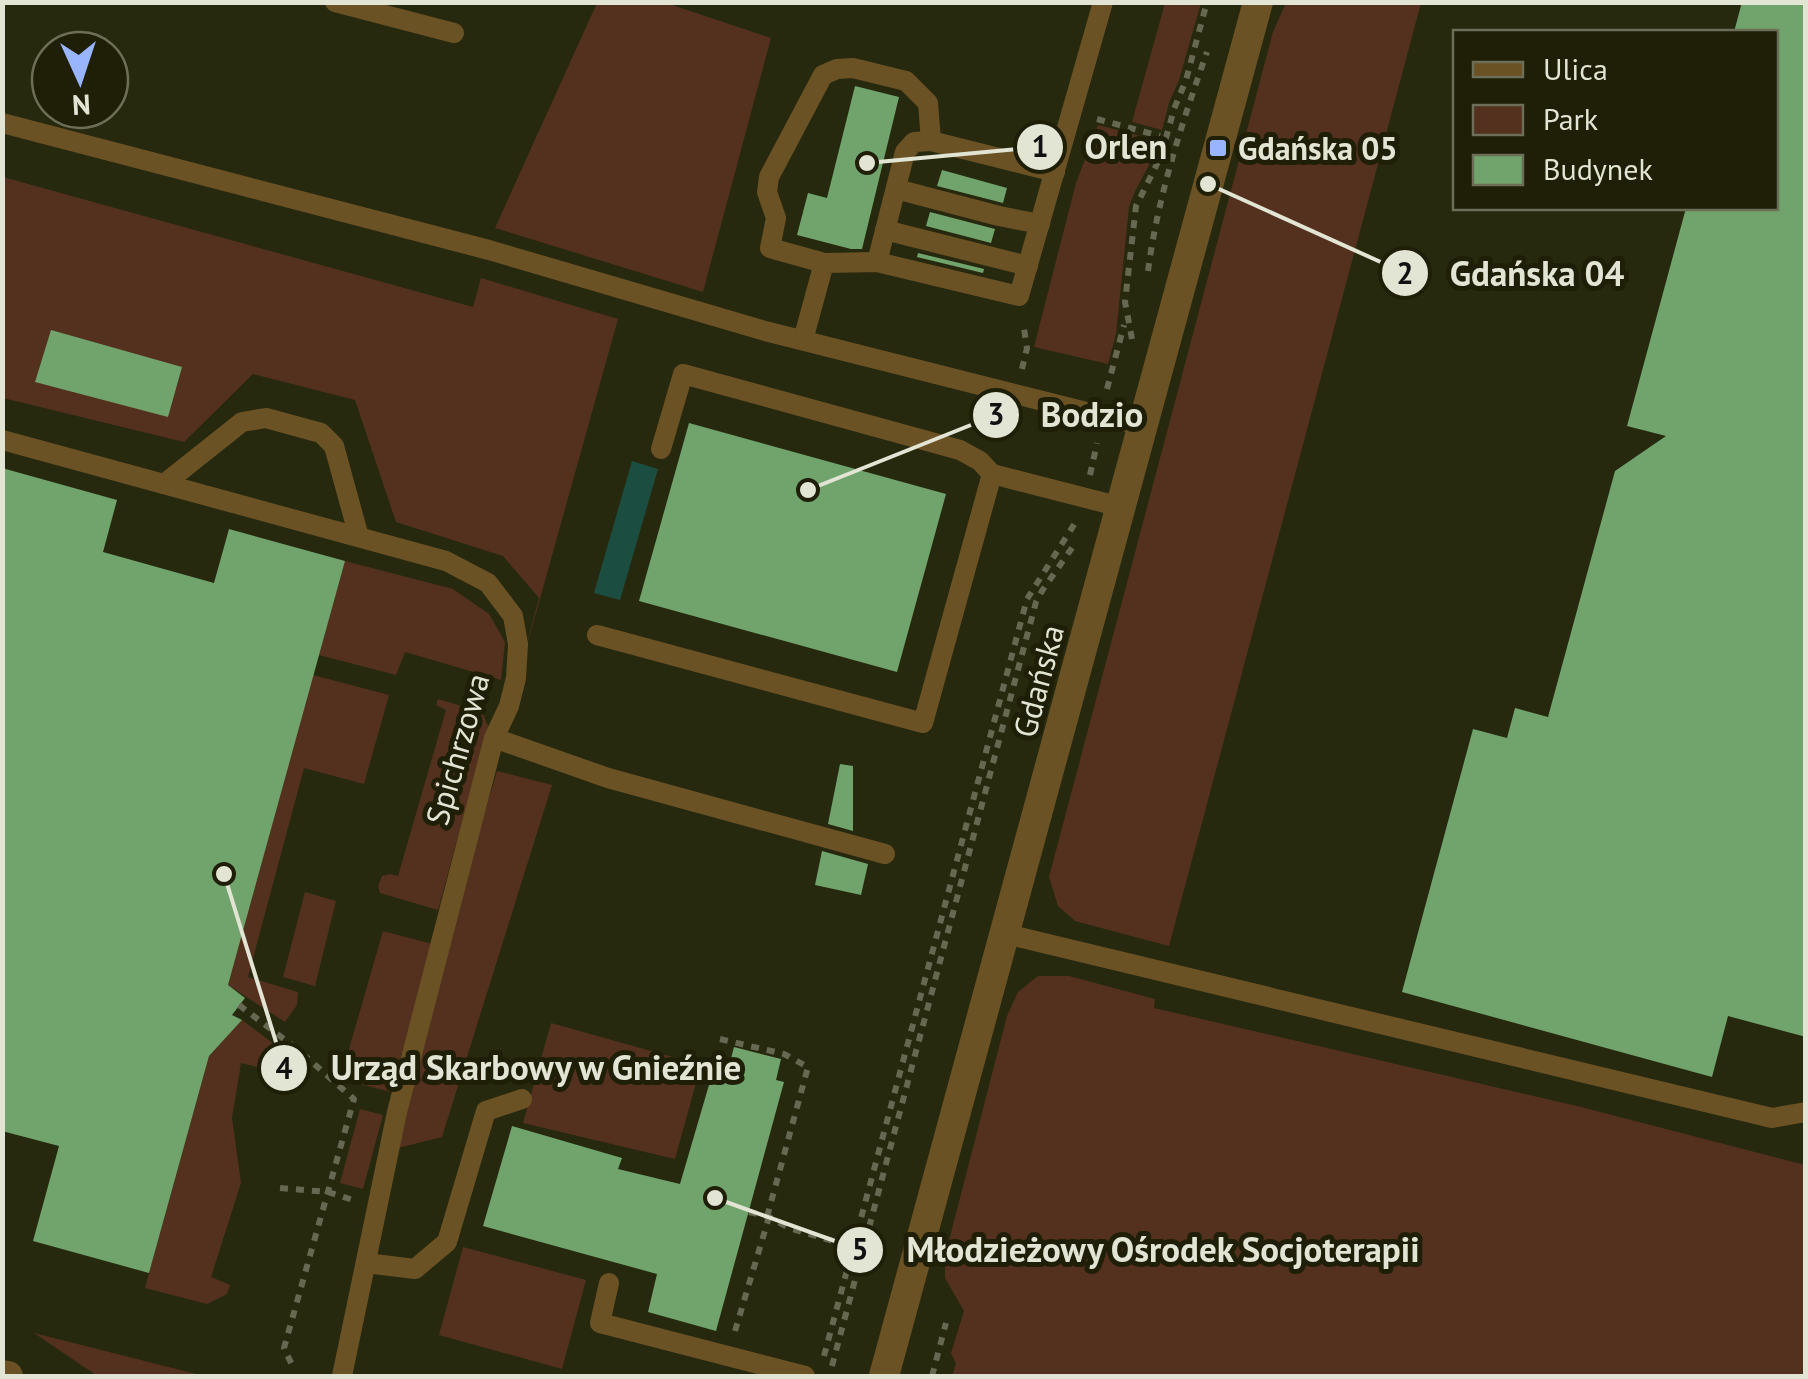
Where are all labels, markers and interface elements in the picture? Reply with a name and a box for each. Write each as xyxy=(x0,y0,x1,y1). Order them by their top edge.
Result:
north arrow xyxy=(30,30,130,130)
legend xyxy=(1453,30,1778,210)
text: Ulica xyxy=(1543,49,1608,88)
text: N xyxy=(71,87,91,124)
text: Park xyxy=(1543,99,1599,138)
callout: Orlen xyxy=(1015,114,1188,179)
text: Orlen xyxy=(1085,123,1167,169)
text: 1 xyxy=(1031,126,1049,165)
place label: Gdańska 05 xyxy=(1238,127,1398,169)
marker: Gdańska 05 xyxy=(1207,137,1229,159)
text: Budynek xyxy=(1543,149,1653,188)
callout: Gdańska 04 xyxy=(1380,241,1644,306)
text: Gdańska 04 xyxy=(1450,250,1624,296)
text: 2 xyxy=(1396,253,1414,292)
callout: Bodzio xyxy=(971,382,1163,447)
text: Bodzio xyxy=(1041,391,1143,437)
text: 3 xyxy=(987,394,1005,433)
street label: Gdańska xyxy=(1003,620,1073,742)
street label: Spichrzowa xyxy=(415,668,499,830)
callout: Urząd Skarbowy w Gnieźnie xyxy=(259,1036,763,1101)
text: Urząd Skarbowy w Gnieźnie xyxy=(331,1044,741,1090)
text: 4 xyxy=(275,1048,293,1087)
callout: Młodzieżowy Ośrodek Socjoterapii xyxy=(835,1217,1441,1282)
text: Młodzieżowy Ośrodek Socjoterapii xyxy=(906,1226,1420,1272)
text: 5 xyxy=(851,1229,869,1268)

